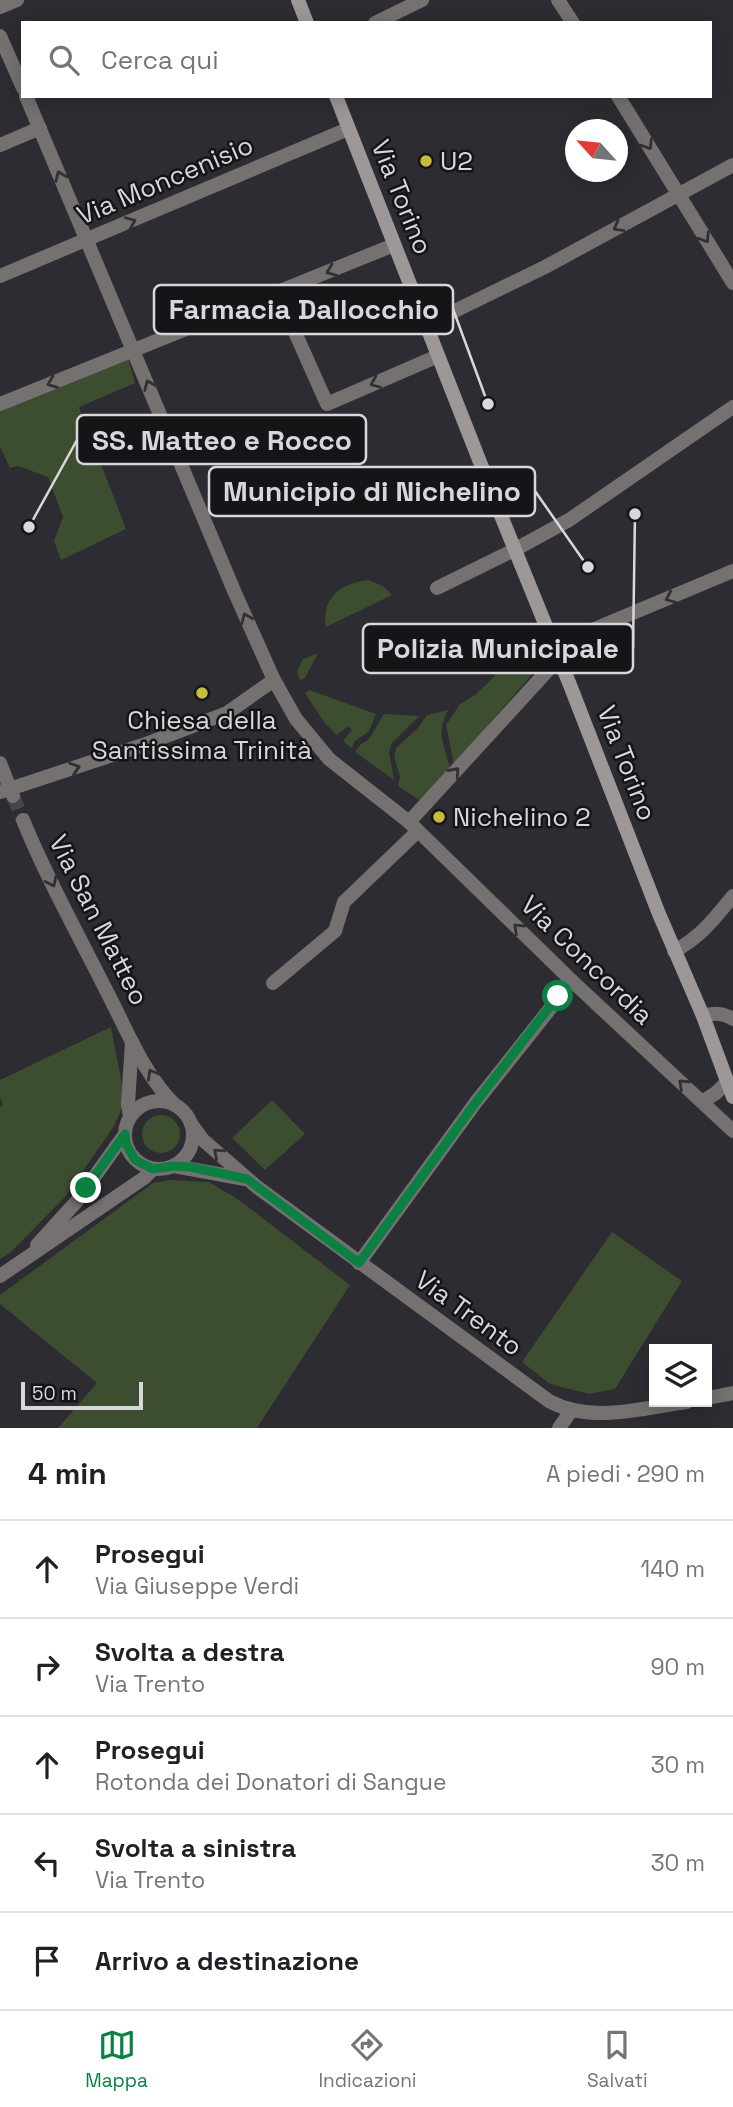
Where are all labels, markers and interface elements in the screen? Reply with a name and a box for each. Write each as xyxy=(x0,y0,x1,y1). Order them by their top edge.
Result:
search box xyxy=(21,21,712,98)
icon: search xyxy=(45,41,83,79)
text: Cerca qui xyxy=(101,43,219,77)
north arrow xyxy=(565,119,628,182)
street label: Via Moncenisio xyxy=(72,128,258,232)
street label: Via Torino xyxy=(364,135,440,259)
one-way arrow xyxy=(639,137,652,150)
place label: U2 xyxy=(440,144,473,178)
marker: U2 xyxy=(418,153,434,169)
one-way arrow xyxy=(54,171,68,183)
one-way arrow xyxy=(124,216,136,230)
one-way arrow xyxy=(613,219,626,232)
one-way arrow xyxy=(697,231,710,244)
one-way arrow xyxy=(326,262,338,276)
callout: Farmacia Dallocchio xyxy=(154,285,453,334)
text: Farmacia Dallocchio xyxy=(169,291,439,327)
one-way arrow xyxy=(46,374,58,388)
one-way arrow xyxy=(370,375,383,389)
one-way arrow xyxy=(143,380,157,393)
callout: SS. Matteo e Rocco xyxy=(77,415,366,464)
text: SS. Matteo e Rocco xyxy=(92,422,352,458)
callout: Municipio di Nichelino xyxy=(209,467,535,516)
text: Municipio di Nichelino xyxy=(223,473,521,509)
one-way arrow xyxy=(665,589,677,603)
one-way arrow xyxy=(240,613,254,625)
callout: Polizia Municipale xyxy=(363,624,633,673)
text: Polizia Municipale xyxy=(377,630,619,666)
marker: Chiesa della Santissima Trinità xyxy=(194,685,210,701)
street label: Via Torino xyxy=(590,701,664,825)
place label: Chiesa della Santissima Trinità xyxy=(92,703,312,767)
one-way arrow xyxy=(69,762,81,776)
one-way arrow xyxy=(447,767,459,780)
place label: Nichelino 2 xyxy=(453,800,591,834)
marker: Nichelino 2 xyxy=(431,809,447,825)
street label: Via San Matteo xyxy=(41,829,157,1011)
one-way arrow xyxy=(43,875,57,888)
street label: Via Concordia xyxy=(513,888,661,1032)
one-way arrow xyxy=(514,924,526,936)
route start xyxy=(542,980,573,1011)
one-way arrow xyxy=(147,1069,160,1081)
one-way arrow xyxy=(678,1080,691,1093)
one-way arrow xyxy=(213,1149,226,1161)
route end xyxy=(70,1172,101,1203)
street label: Via Trento xyxy=(409,1263,529,1363)
map controls xyxy=(649,1344,712,1407)
button: layers xyxy=(649,1344,712,1407)
scale bar xyxy=(21,1379,144,1411)
text: 50 m xyxy=(32,1381,77,1406)
text: 4 min xyxy=(28,1454,107,1493)
text: A piedi · 290 m xyxy=(546,1459,705,1489)
text: Prosegui xyxy=(95,1537,205,1571)
icon: ahead xyxy=(28,1550,66,1588)
text: 140 m xyxy=(641,1554,705,1584)
text: Via Giuseppe Verdi xyxy=(95,1571,299,1601)
text: Svolta a destra xyxy=(95,1635,284,1669)
icon: right xyxy=(28,1648,66,1686)
text: 90 m xyxy=(650,1652,705,1682)
text: Via Trento xyxy=(95,1669,205,1699)
text: Prosegui xyxy=(95,1733,205,1767)
icon: ahead xyxy=(28,1746,66,1784)
text: 30 m xyxy=(651,1750,705,1780)
text: Rotonda dei Donatori di Sangue xyxy=(95,1767,447,1797)
text: Svolta a sinistra xyxy=(95,1831,296,1865)
icon: left xyxy=(28,1844,66,1882)
text: 30 m xyxy=(651,1848,705,1878)
text: Via Trento xyxy=(95,1865,205,1895)
icon: arrive xyxy=(28,1942,66,1980)
text: Arrivo a destinazione xyxy=(95,1944,359,1978)
tab: Mappa xyxy=(85,2026,148,2093)
tab: Indicazioni xyxy=(318,2026,416,2093)
tab: Salvati xyxy=(587,2026,648,2093)

